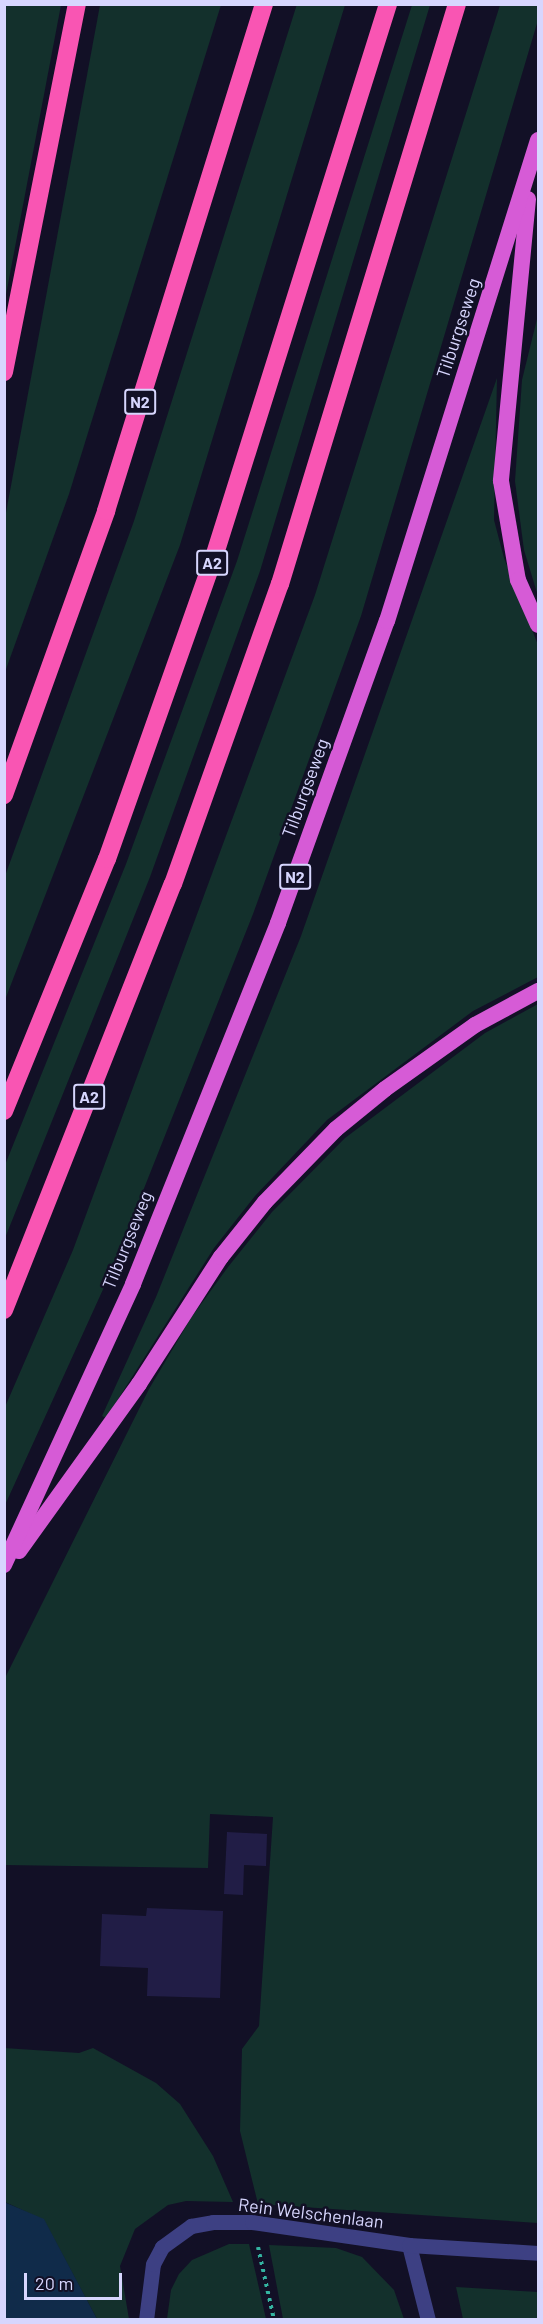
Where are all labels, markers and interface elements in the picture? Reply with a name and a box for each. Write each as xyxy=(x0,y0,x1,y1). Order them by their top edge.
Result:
street label: Tilburgseweg xyxy=(432,275,484,381)
road number: N2 xyxy=(124,389,156,415)
road number: A2 xyxy=(196,550,228,576)
street label: Tilburgseweg xyxy=(277,735,333,841)
road number: N2 xyxy=(278,864,312,890)
road number: A2 xyxy=(72,1084,106,1110)
street label: Tilburgseweg xyxy=(98,1188,156,1292)
street label: Rein Welschenlaan xyxy=(237,2193,385,2233)
scale bar xyxy=(27,2261,124,2299)
text: 20 m xyxy=(35,2272,73,2294)

